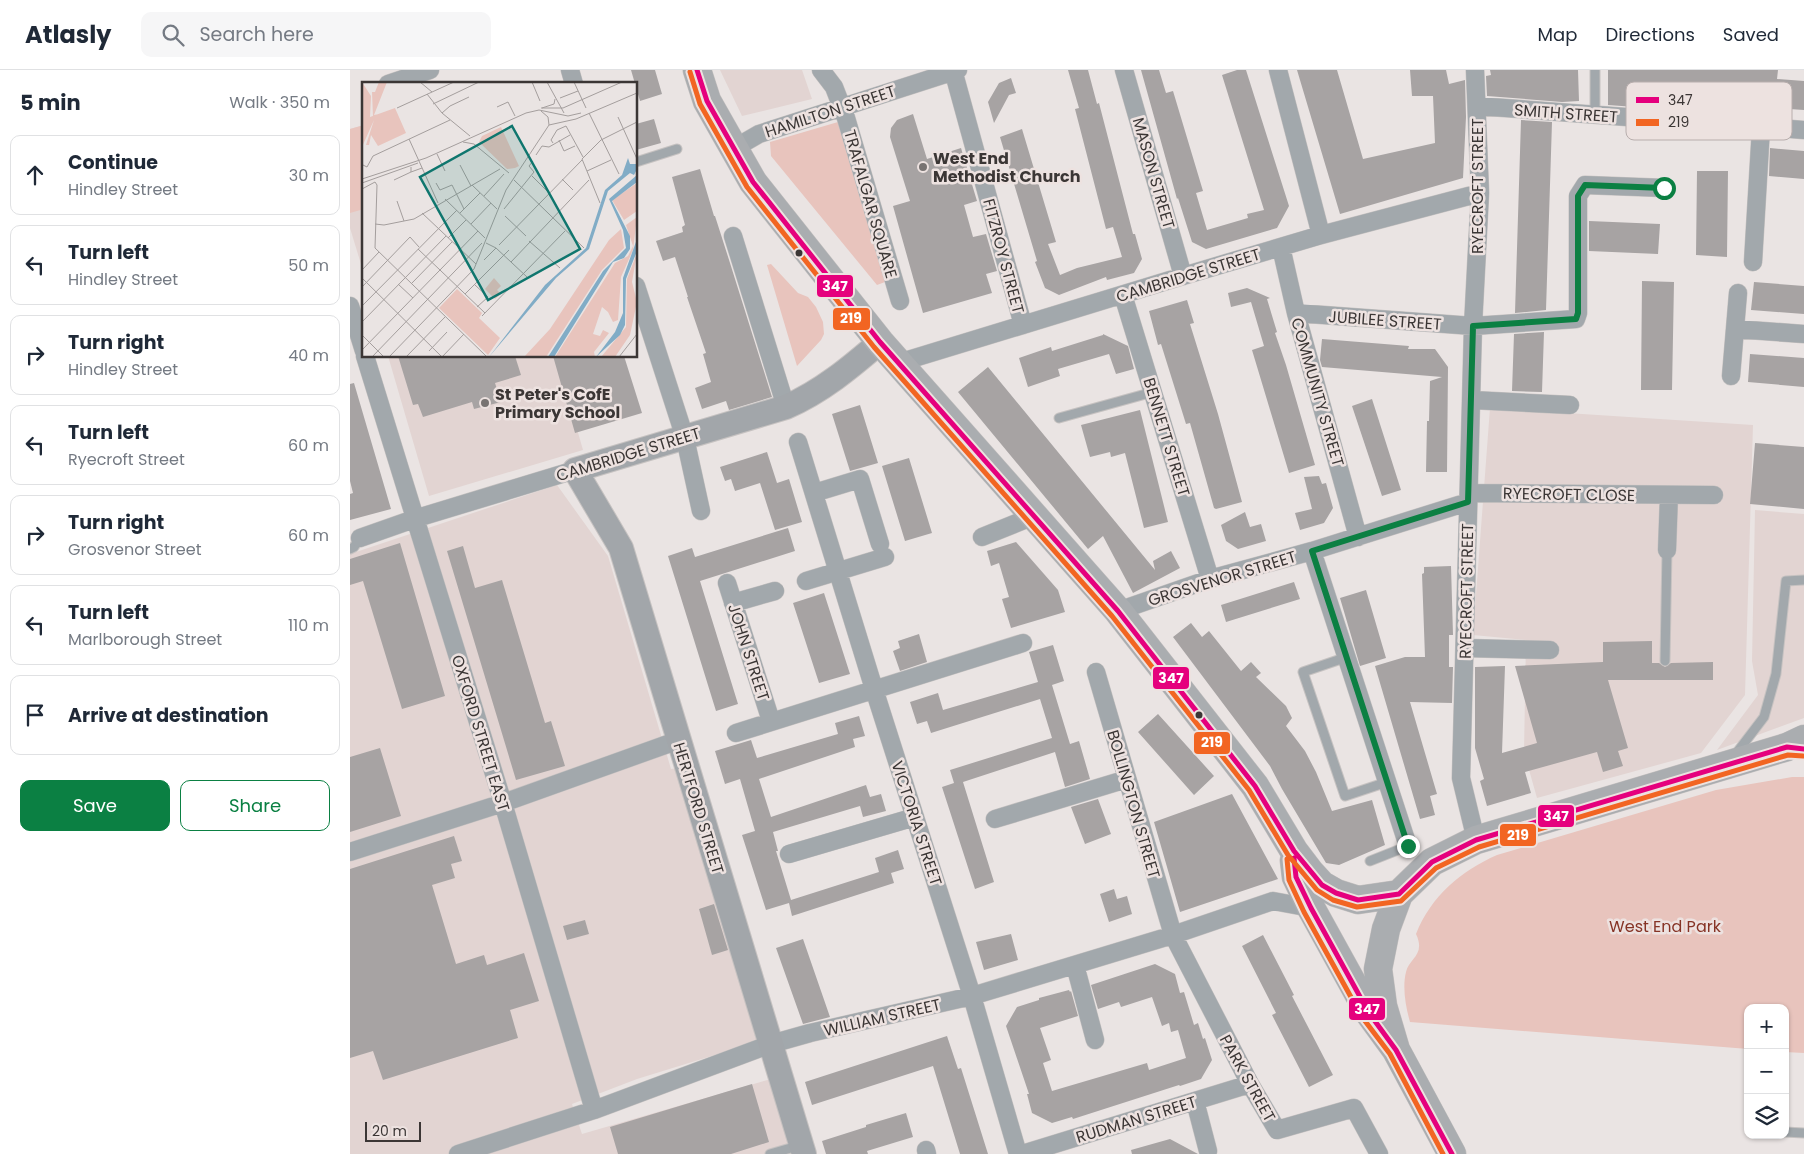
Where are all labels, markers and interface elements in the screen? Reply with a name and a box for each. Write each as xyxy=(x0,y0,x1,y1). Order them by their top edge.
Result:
search box xyxy=(141,12,491,57)
text: Atlasly xyxy=(25,18,111,51)
icon: search xyxy=(159,21,187,49)
text: Search here xyxy=(199,21,314,48)
text: Map xyxy=(1538,22,1577,47)
text: Directions xyxy=(1605,22,1695,47)
text: Saved xyxy=(1723,22,1779,47)
street label: HAMILTON STREET xyxy=(762,79,899,143)
inset map xyxy=(362,82,638,358)
legend xyxy=(1626,82,1792,140)
text: 5 min xyxy=(20,88,81,117)
text: 347 xyxy=(1668,90,1693,110)
text: Walk · 350 m xyxy=(229,91,330,114)
street label: SMITH STREET xyxy=(1513,98,1619,129)
text: 219 xyxy=(1668,112,1689,132)
street label: MASON STREET xyxy=(1127,115,1181,232)
street label: RYECROFT STREET xyxy=(1466,118,1489,254)
street label: TRAFALGAR SQUARE xyxy=(838,127,903,281)
place label: West End Methodist Church xyxy=(933,147,1081,188)
text: Continue xyxy=(68,149,158,176)
icon: ahead xyxy=(21,161,49,189)
marker: West End Methodist Church xyxy=(917,161,929,173)
text: 30 m xyxy=(289,164,329,187)
route start xyxy=(1653,177,1676,200)
text: Hindley Street xyxy=(68,178,178,201)
street label: FITZROY STREET xyxy=(977,196,1030,316)
text: Turn left xyxy=(68,239,149,266)
street label: CAMBRIDGE STREET xyxy=(1113,243,1263,308)
unlabelled marker xyxy=(794,248,804,258)
icon: left xyxy=(21,251,49,279)
text: 50 m xyxy=(288,254,329,277)
text: Hindley Street xyxy=(68,268,178,291)
line badge: 347 xyxy=(816,274,854,298)
text: 347 xyxy=(822,276,848,296)
street label: JUBILEE STREET xyxy=(1328,305,1443,336)
line badge: 219 xyxy=(832,307,871,331)
text: 219 xyxy=(840,308,862,328)
street label: COMMUNITY STREET xyxy=(1285,315,1350,469)
text: Turn right xyxy=(68,329,164,356)
icon: right xyxy=(21,341,49,369)
text: 40 m xyxy=(288,344,329,367)
text: Hindley Street xyxy=(68,358,178,381)
street label: BENNETT STREET xyxy=(1138,375,1196,500)
place label: St Peter's CofE Primary School xyxy=(495,383,620,424)
marker: St Peter's CofE Primary School xyxy=(479,397,491,409)
text: Turn left xyxy=(68,419,149,446)
street label: CAMBRIDGE STREET xyxy=(553,422,703,487)
icon: left xyxy=(21,431,49,459)
text: 60 m xyxy=(288,434,329,457)
text: Ryecroft Street xyxy=(68,448,185,471)
street label: RYECROFT CLOSE xyxy=(1503,482,1635,507)
text: Turn right xyxy=(68,509,164,536)
icon: right xyxy=(21,521,49,549)
street label: RYECROFT STREET xyxy=(1454,523,1479,659)
text: 60 m xyxy=(288,524,329,547)
text: Grosvenor Street xyxy=(68,538,201,561)
street label: GROSVENOR STREET xyxy=(1145,545,1299,612)
text: Turn left xyxy=(68,599,149,626)
street label: JOHN STREET xyxy=(722,601,775,704)
icon: left xyxy=(21,611,49,639)
text: 110 m xyxy=(288,614,329,637)
text: Marlborough Street xyxy=(68,628,222,651)
street label: OXFORD STREET EAST xyxy=(446,652,515,815)
line badge: 347 xyxy=(1152,666,1190,690)
text: 347 xyxy=(1158,668,1184,688)
icon: arrive xyxy=(21,701,49,729)
text: Arrive at destination xyxy=(68,702,269,729)
unlabelled marker xyxy=(1194,710,1204,720)
street label: BOLLINGTON STREET xyxy=(1101,727,1166,881)
line badge: 219 xyxy=(1193,731,1231,755)
text: 219 xyxy=(1201,732,1223,752)
street label: HERTFORD STREET xyxy=(668,740,730,877)
street label: VICTORIA STREET xyxy=(886,758,948,889)
button: Save xyxy=(20,780,170,831)
button: Share xyxy=(180,780,330,831)
line badge: 347 xyxy=(1537,804,1575,828)
text: 347 xyxy=(1543,806,1569,826)
line badge: 219 xyxy=(1499,823,1537,847)
text: 219 xyxy=(1507,825,1529,845)
route end xyxy=(1397,835,1420,858)
park label: West End Park xyxy=(1609,915,1722,938)
street label: WILLIAM STREET xyxy=(822,993,943,1042)
line badge: 347 xyxy=(1348,997,1386,1021)
text: 347 xyxy=(1354,999,1380,1019)
map controls xyxy=(1744,1004,1789,1139)
button: + xyxy=(1744,1004,1789,1049)
street label: PARK STREET xyxy=(1214,1030,1281,1126)
button: − xyxy=(1744,1049,1789,1094)
street label: RUDMAN STREET xyxy=(1073,1090,1199,1149)
button: layers xyxy=(1744,1094,1789,1139)
scale bar xyxy=(365,1119,421,1142)
text: 20 m xyxy=(372,1121,407,1141)

